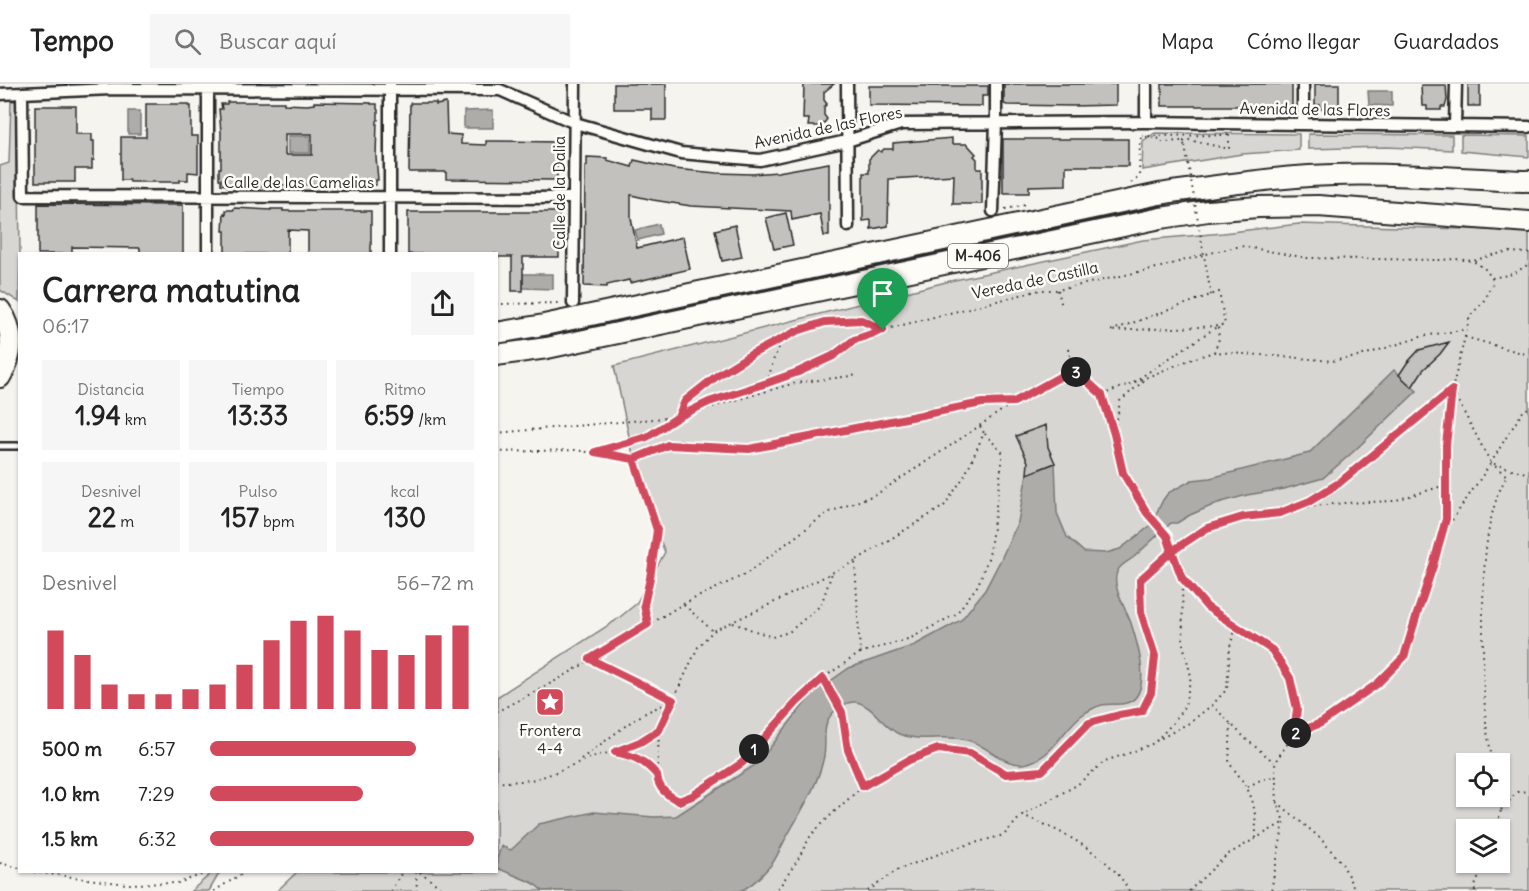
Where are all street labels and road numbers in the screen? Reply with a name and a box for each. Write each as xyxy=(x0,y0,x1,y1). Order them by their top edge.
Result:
street label: Avenida de las Flores xyxy=(1239,98,1391,120)
street label: Avenida de las Flores xyxy=(752,102,904,152)
street label: Calle de la Dalia xyxy=(549,136,569,250)
street label: Calle de las Camelias xyxy=(224,172,374,192)
road number: M-406 xyxy=(948,244,1008,268)
street label: Vereda de Castilla xyxy=(970,257,1100,303)

